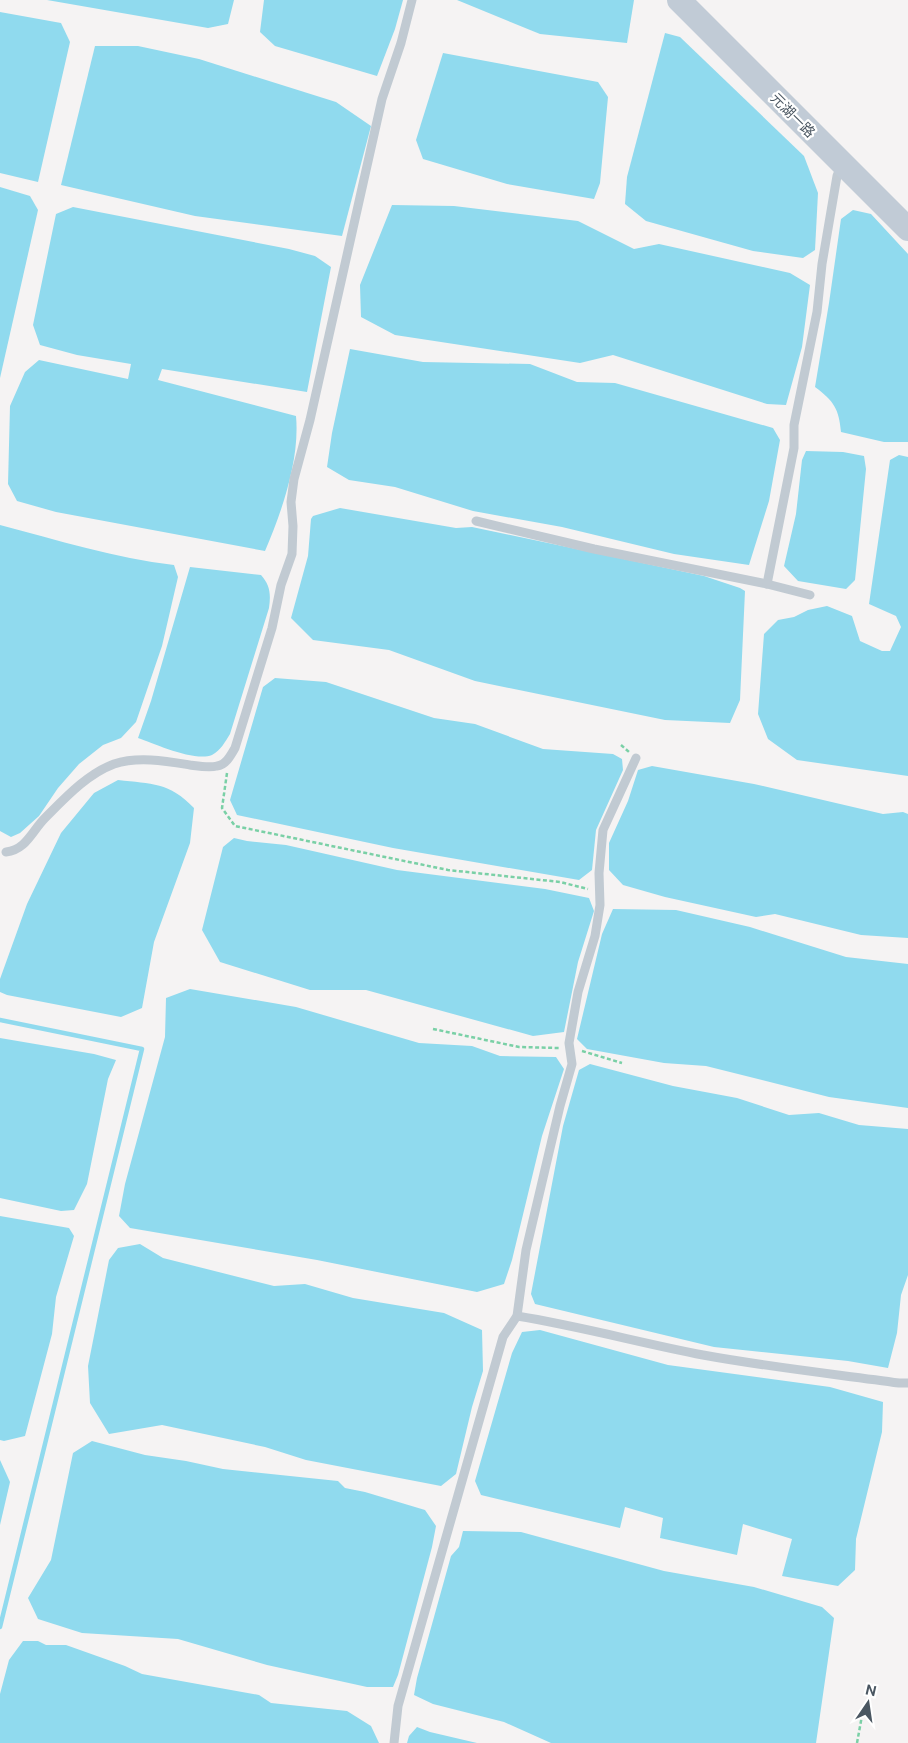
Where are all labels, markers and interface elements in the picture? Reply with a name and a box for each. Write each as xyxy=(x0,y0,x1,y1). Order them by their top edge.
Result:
street label: 元湖一路 xyxy=(768,90,818,140)
north arrow xyxy=(843,1678,893,1728)
text: N xyxy=(864,1681,878,1699)

